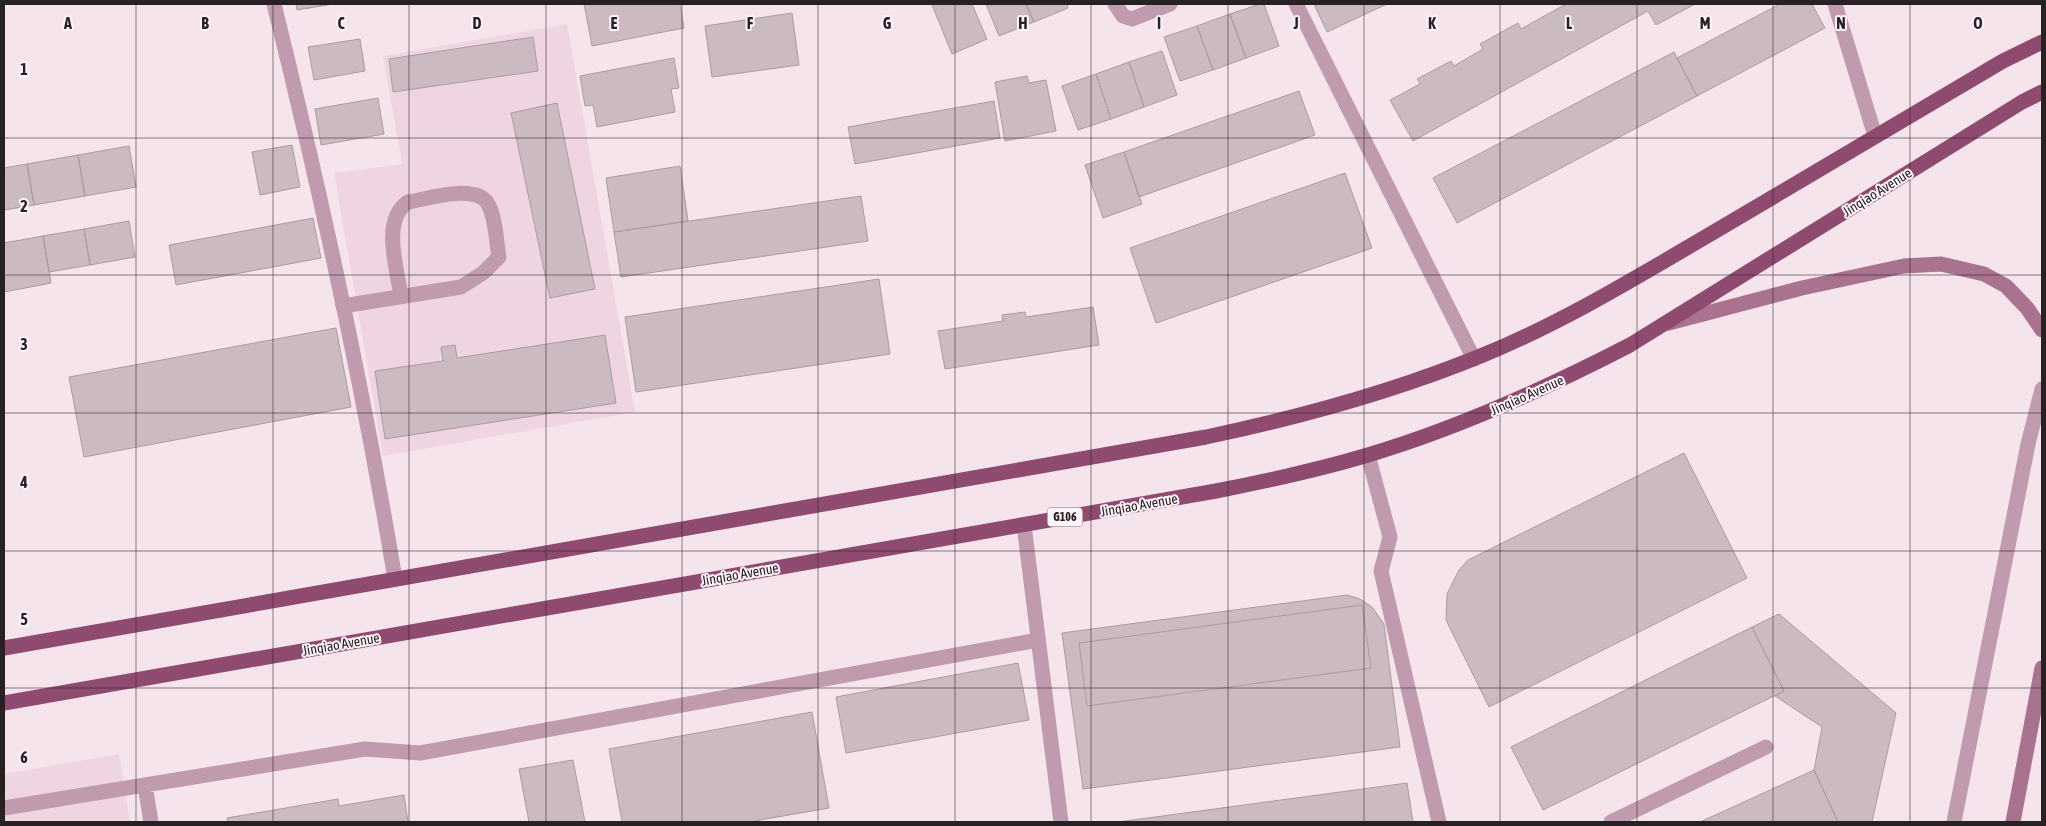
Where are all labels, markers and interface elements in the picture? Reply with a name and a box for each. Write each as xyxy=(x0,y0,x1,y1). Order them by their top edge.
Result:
text: A xyxy=(63,14,72,32)
text: B xyxy=(201,14,209,32)
text: C xyxy=(337,14,345,32)
text: D xyxy=(473,14,482,32)
text: E xyxy=(611,14,618,32)
text: F xyxy=(747,14,754,32)
text: G xyxy=(883,14,892,32)
text: H xyxy=(1018,14,1028,32)
text: I xyxy=(1157,14,1161,32)
text: J xyxy=(1292,14,1299,32)
text: K xyxy=(1428,14,1436,32)
text: L xyxy=(1566,14,1573,32)
text: M xyxy=(1700,14,1710,32)
text: N xyxy=(1836,14,1846,32)
text: O xyxy=(1973,14,1983,32)
text: 1 xyxy=(20,60,28,78)
street label: Jinqiao Avenue xyxy=(1840,165,1914,219)
text: 2 xyxy=(20,197,28,215)
text: 3 xyxy=(20,335,28,353)
street label: Jinqiao Avenue xyxy=(1488,372,1566,418)
text: 4 xyxy=(19,473,28,491)
street label: Jinqiao Avenue xyxy=(1099,490,1179,520)
road number: G106 xyxy=(1048,508,1082,526)
street label: Jinqiao Avenue xyxy=(700,559,780,589)
text: 5 xyxy=(20,610,28,628)
street label: Jinqiao Avenue xyxy=(301,629,381,659)
text: 6 xyxy=(20,748,28,766)

